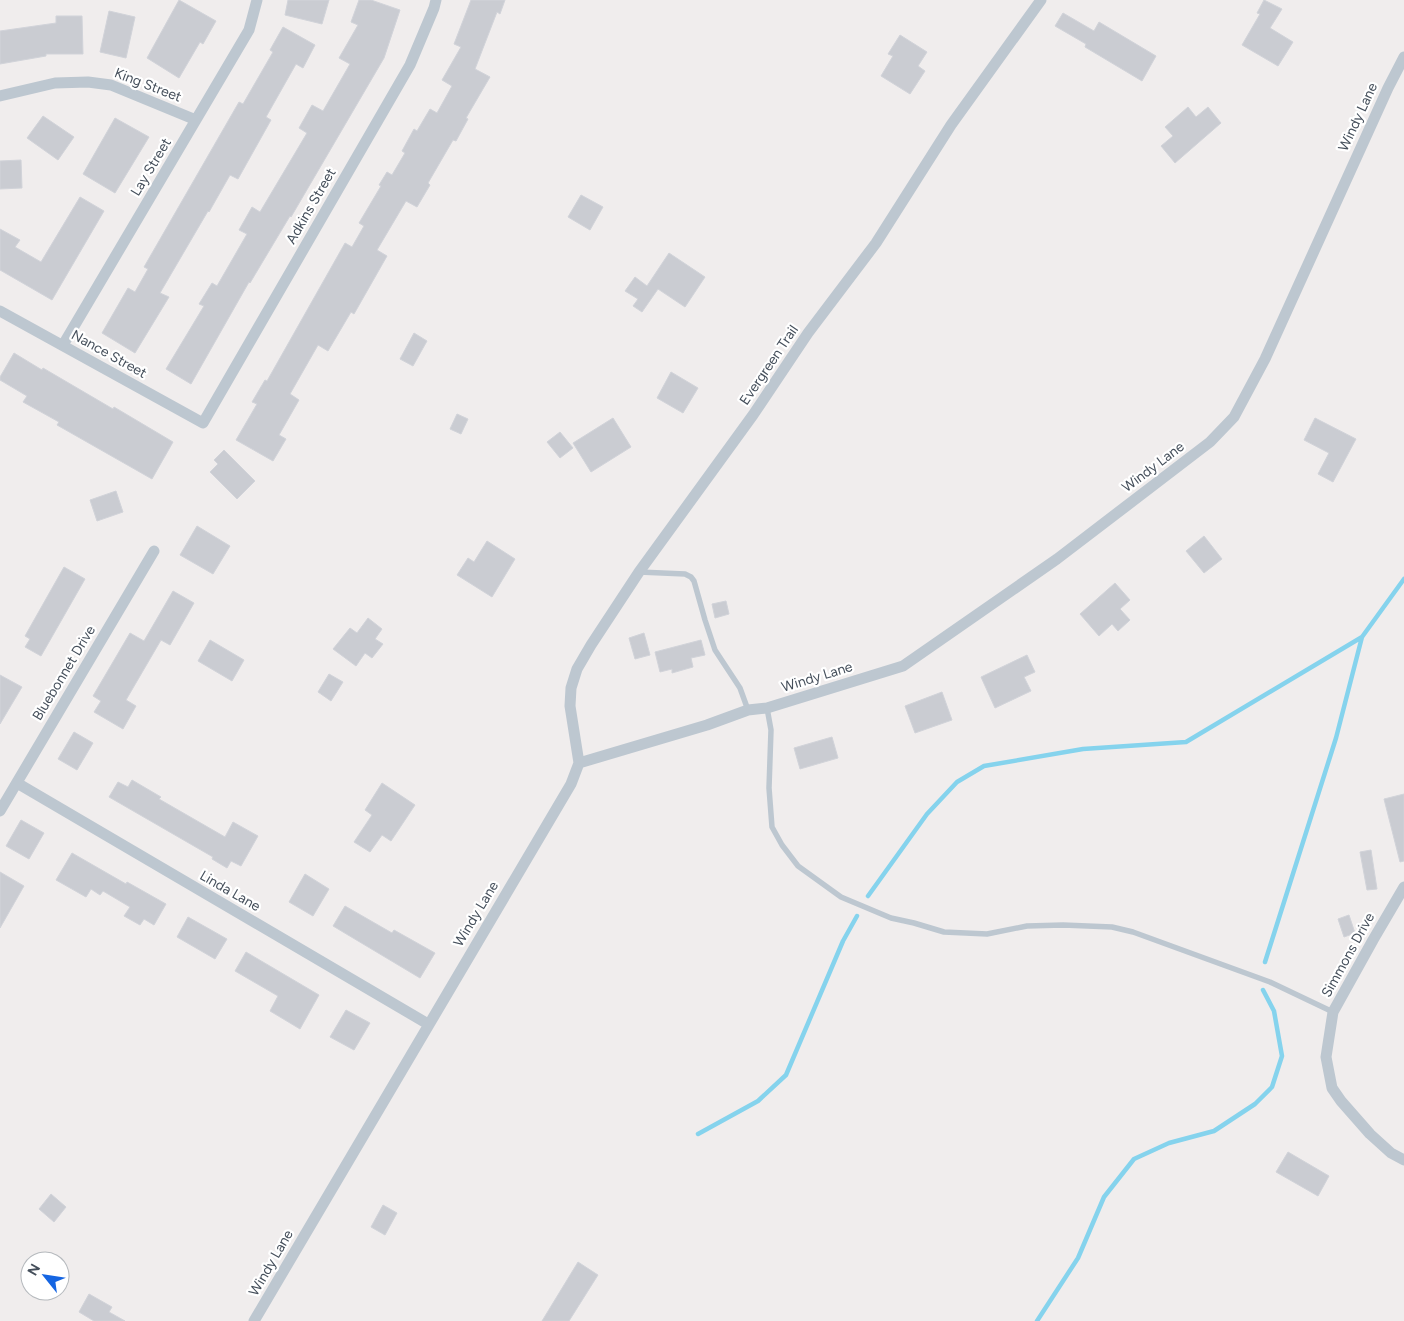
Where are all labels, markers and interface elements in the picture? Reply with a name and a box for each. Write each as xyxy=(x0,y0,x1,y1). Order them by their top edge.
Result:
street label: King Street xyxy=(112,64,184,106)
street label: Windy Lane xyxy=(1335,80,1381,154)
street label: Lay Street xyxy=(127,135,175,199)
street label: Adkins Street xyxy=(282,165,340,247)
street label: Evergreen Trail xyxy=(736,322,802,408)
street label: Nance Street xyxy=(68,326,150,382)
street label: Windy Lane xyxy=(1119,438,1188,496)
street label: Bluebonnet Drive xyxy=(29,622,99,724)
street label: Windy Lane xyxy=(779,658,855,696)
street label: Linda Lane xyxy=(197,867,264,915)
street label: Windy Lane xyxy=(450,878,502,950)
street label: Simmons Drive xyxy=(1318,909,1378,1000)
street label: Windy Lane xyxy=(245,1227,297,1299)
north arrow xyxy=(20,1251,70,1301)
text: N xyxy=(24,1261,44,1279)

